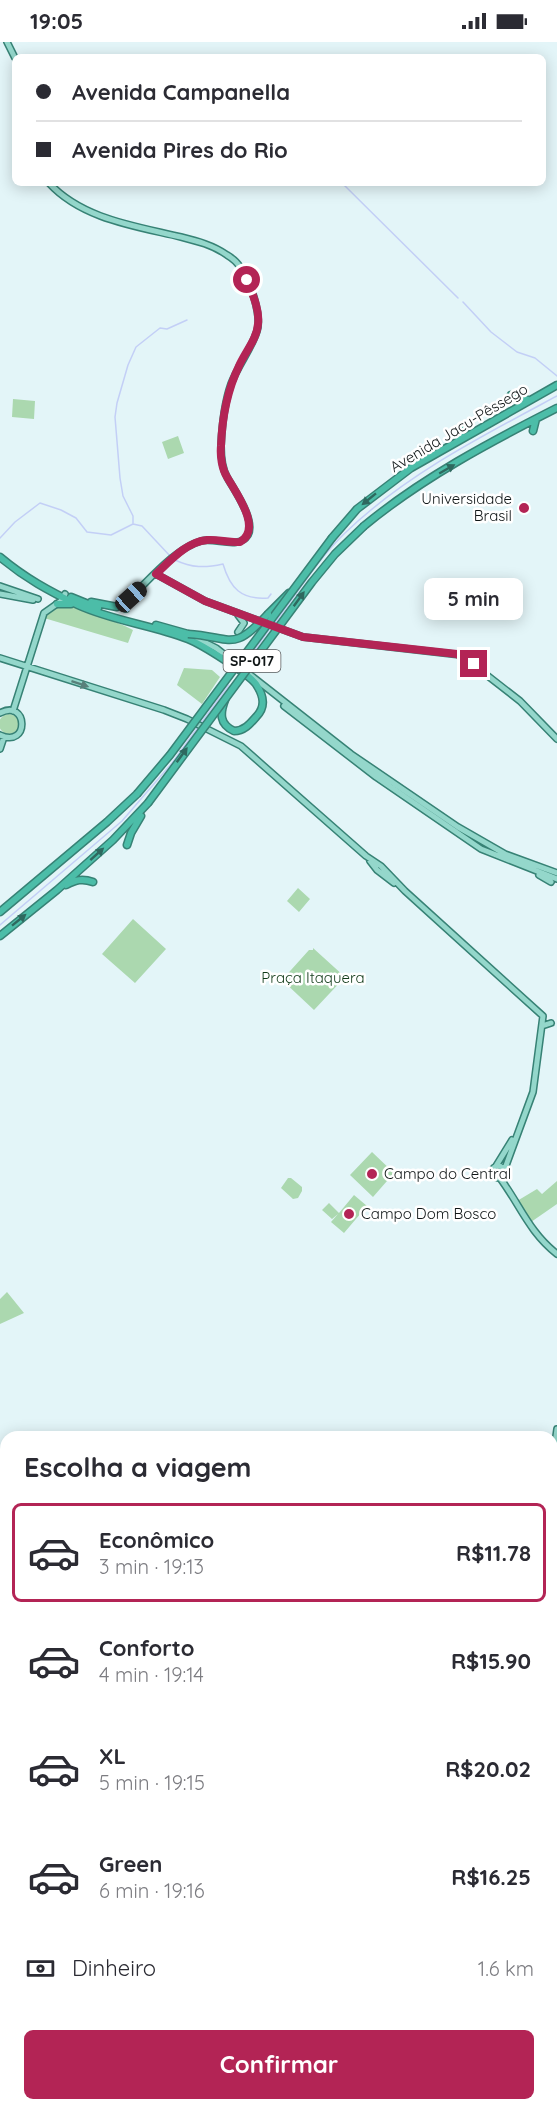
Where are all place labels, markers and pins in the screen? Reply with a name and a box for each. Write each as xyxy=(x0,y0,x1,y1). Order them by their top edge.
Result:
place label: Universidade Brasil xyxy=(421,489,512,525)
marker: Universidade Brasil xyxy=(517,501,531,515)
place label: Campo do Central xyxy=(384,1164,511,1183)
marker: Campo do Central xyxy=(365,1167,379,1181)
place label: Campo Dom Bosco xyxy=(361,1204,496,1223)
marker: Campo Dom Bosco xyxy=(342,1207,356,1221)

